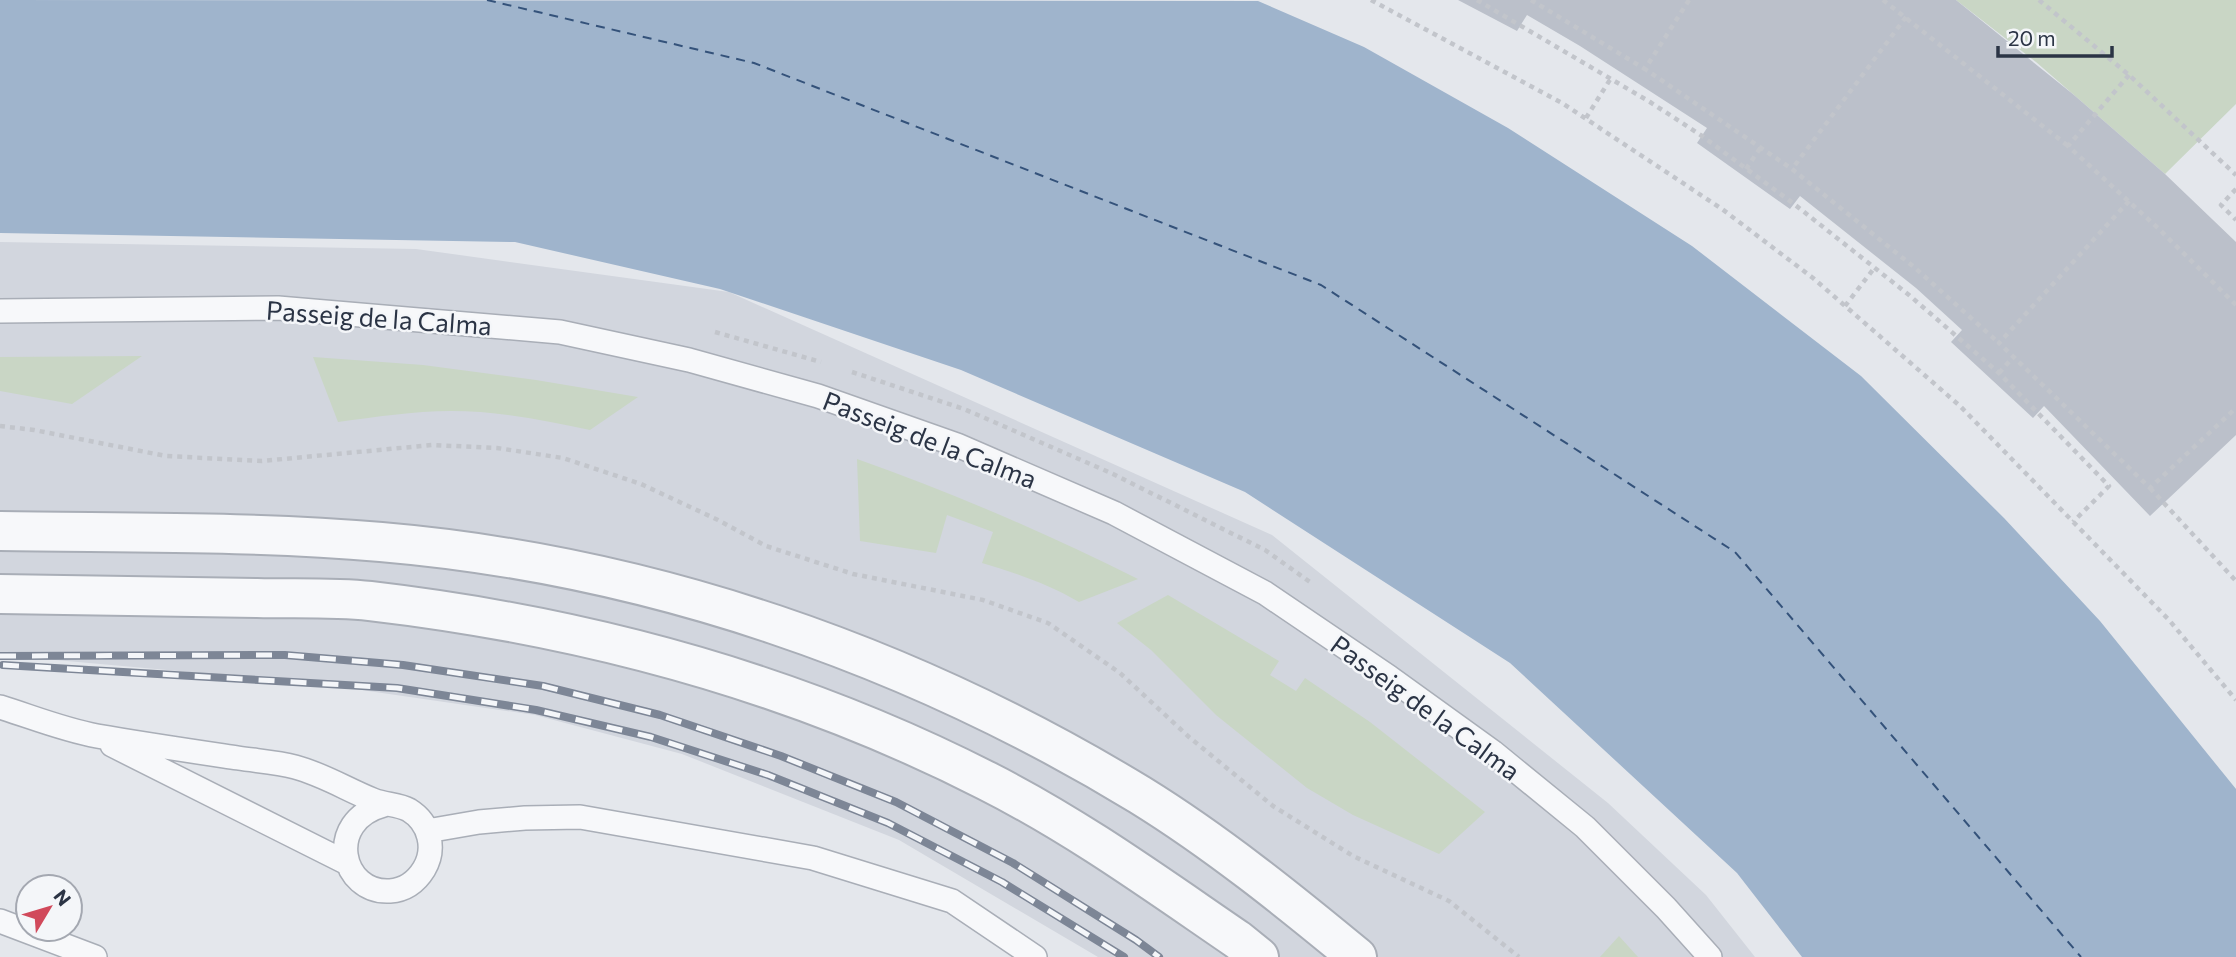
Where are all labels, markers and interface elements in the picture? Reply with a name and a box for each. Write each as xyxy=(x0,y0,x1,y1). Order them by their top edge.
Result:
scale bar xyxy=(1998,14,2112,58)
text: 20 m xyxy=(2008,25,2056,50)
street label: Passeig de la Calma xyxy=(265,294,493,340)
street label: Passeig de la Calma xyxy=(819,384,1041,494)
street label: Passeig de la Calma xyxy=(1325,628,1527,786)
north arrow xyxy=(14,873,84,943)
text: N xyxy=(49,885,76,910)

